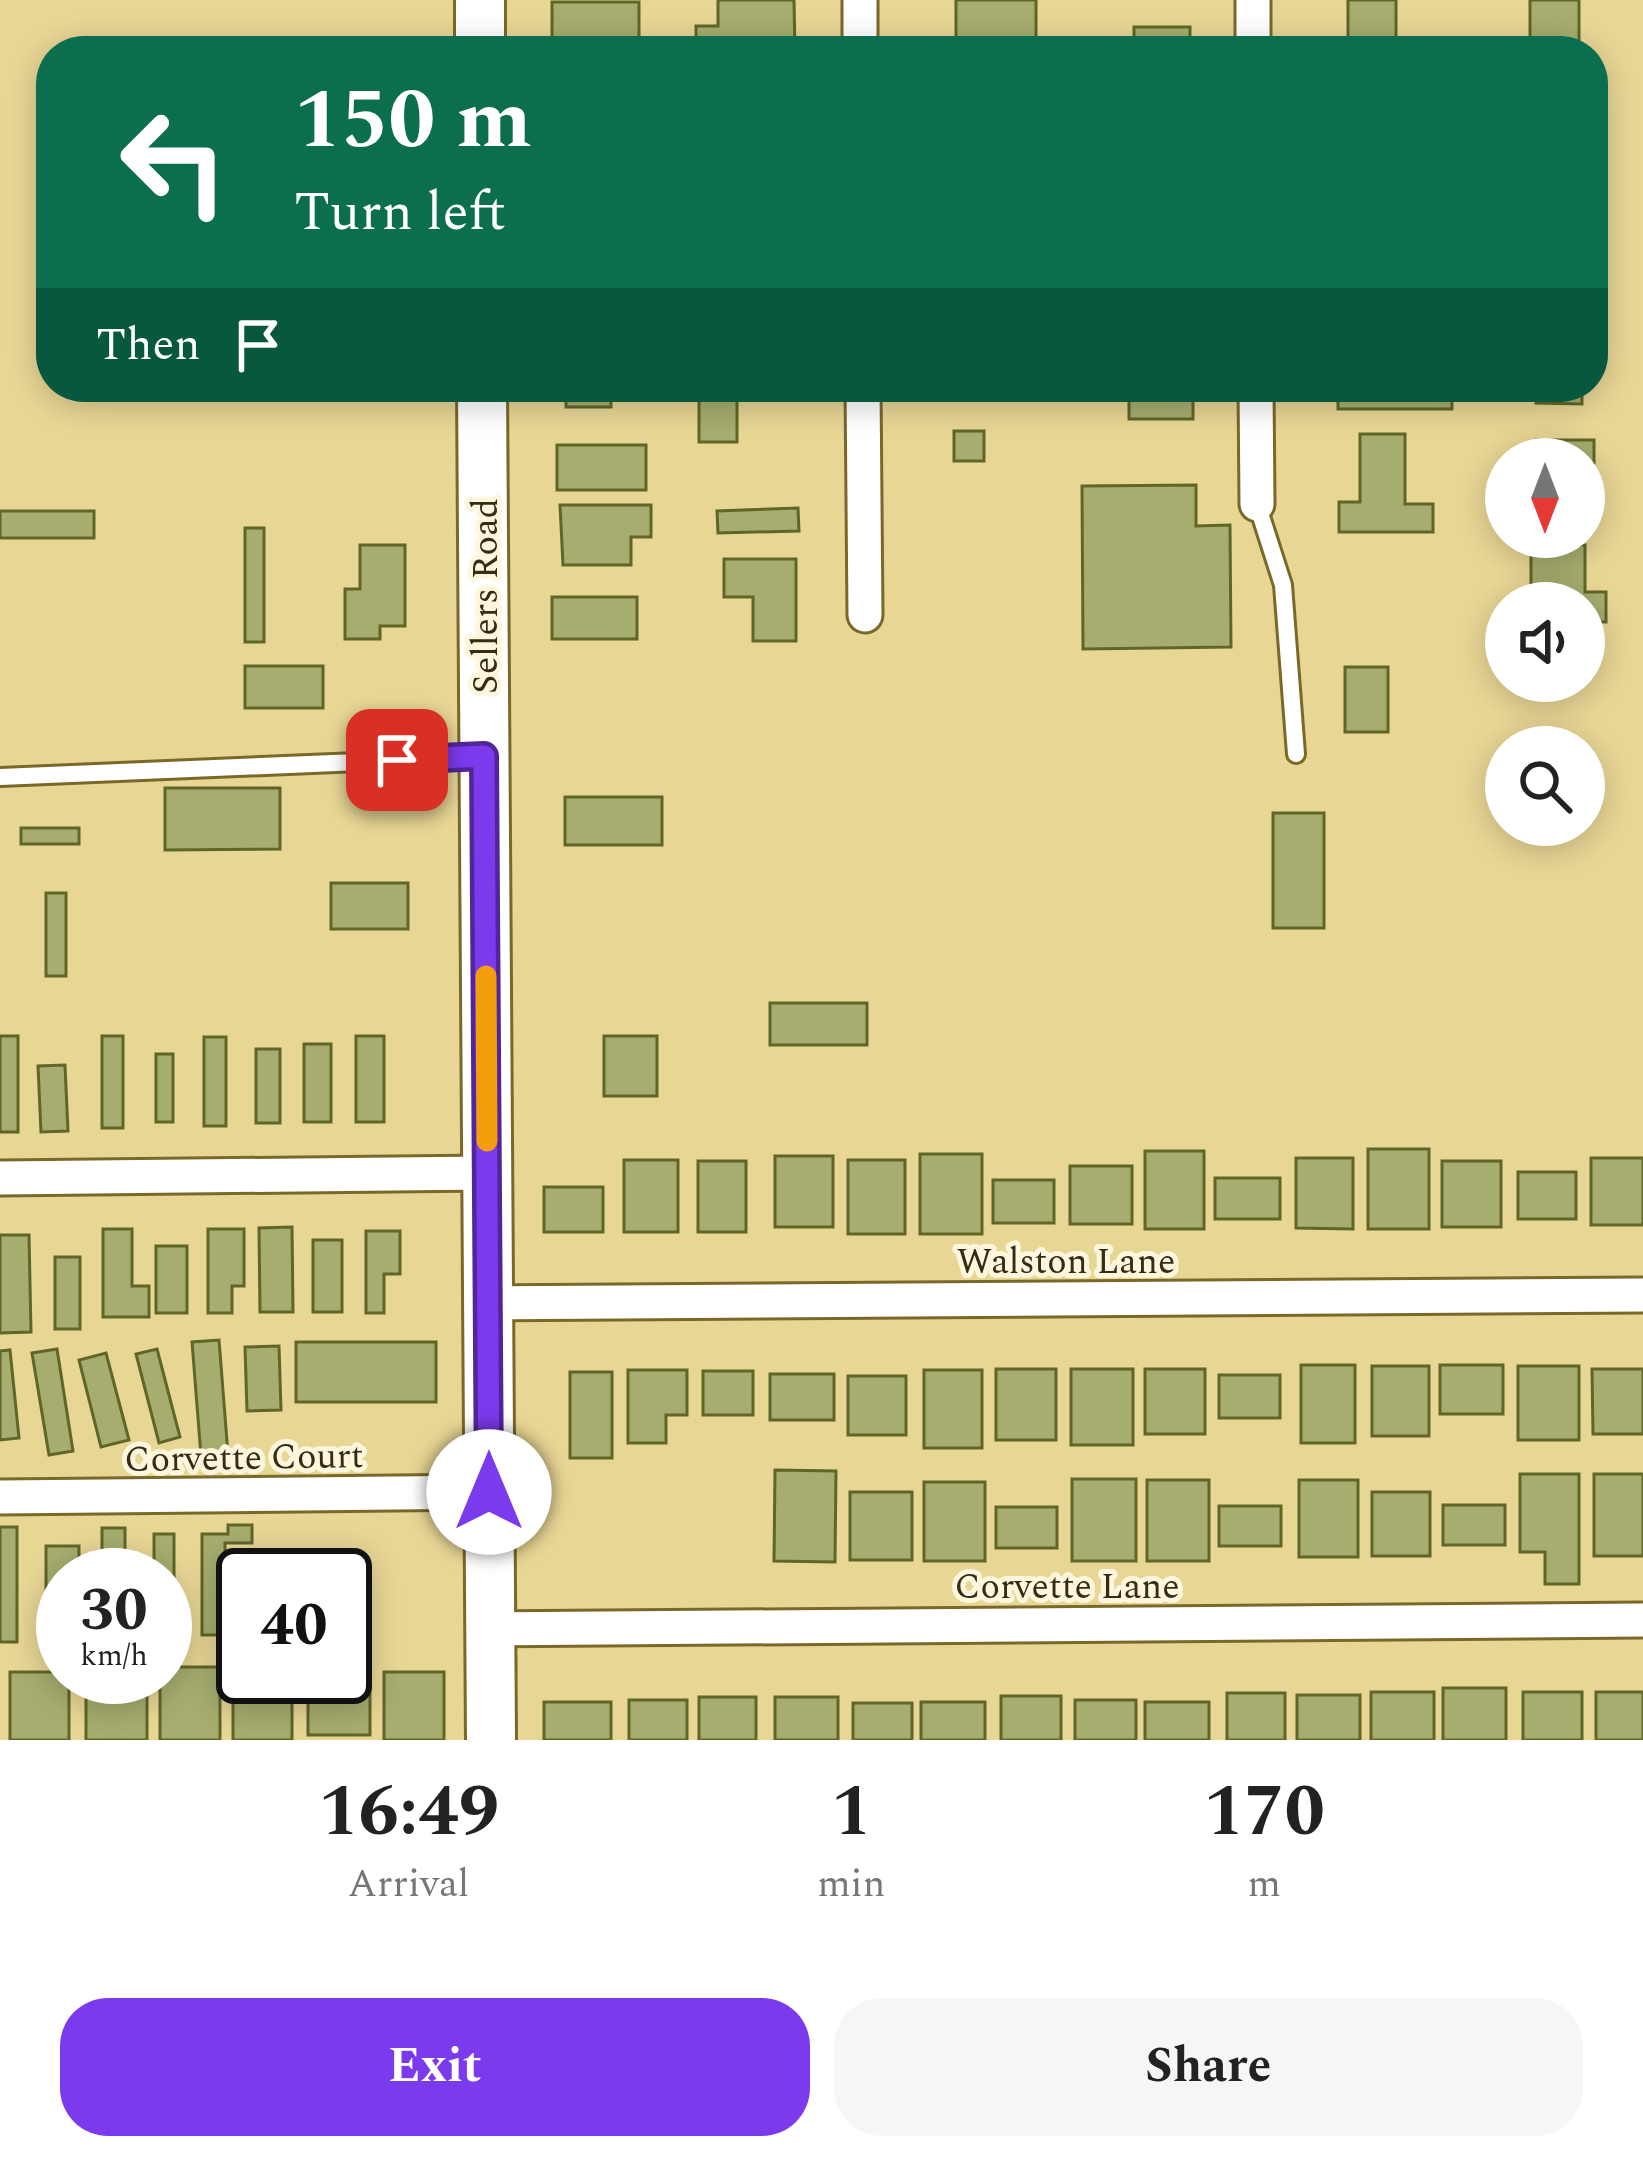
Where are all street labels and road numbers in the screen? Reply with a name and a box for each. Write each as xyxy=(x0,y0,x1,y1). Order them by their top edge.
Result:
street label: Sellers Road xyxy=(459,498,514,694)
street label: Walston Lane xyxy=(957,1235,1175,1290)
street label: Corvette Court xyxy=(124,1429,364,1488)
street label: Corvette Lane xyxy=(954,1560,1180,1615)

